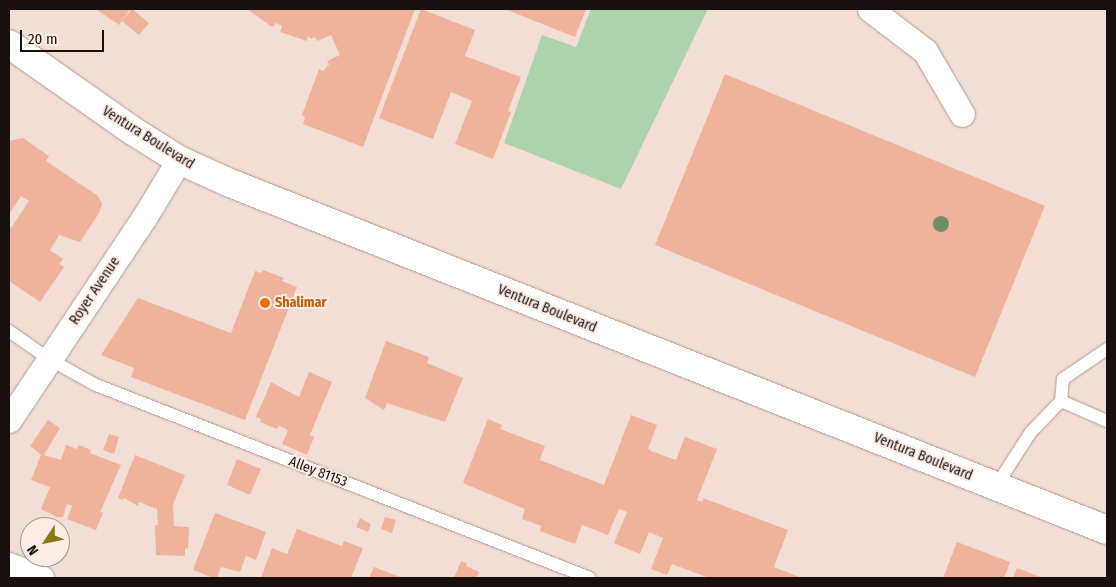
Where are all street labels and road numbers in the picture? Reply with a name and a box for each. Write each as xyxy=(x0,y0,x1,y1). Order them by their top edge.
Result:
street label: Ventura Boulevard xyxy=(99,103,197,173)
street label: Royer Avenue xyxy=(66,254,124,328)
street label: Ventura Boulevard xyxy=(495,281,599,337)
street label: Ventura Boulevard xyxy=(871,429,975,485)
street label: Alley 81153 xyxy=(286,453,350,491)

